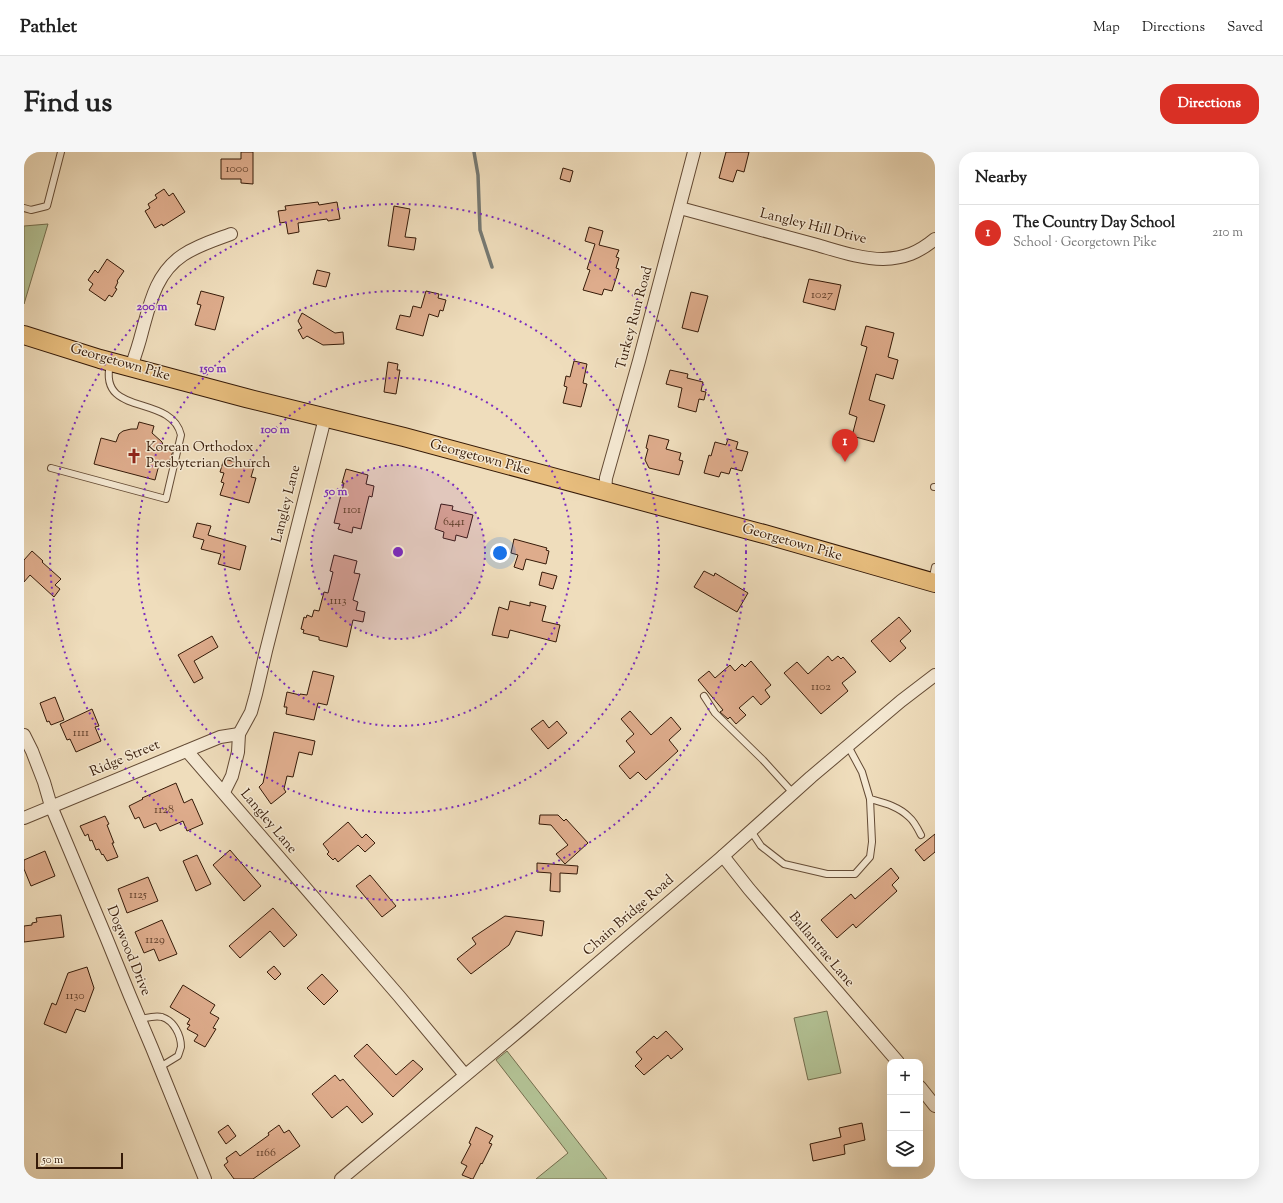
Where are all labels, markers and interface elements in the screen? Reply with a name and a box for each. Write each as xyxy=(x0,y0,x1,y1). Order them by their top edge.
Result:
text: Pathlet xyxy=(20,14,77,41)
text: Map xyxy=(1093,18,1120,38)
text: Directions xyxy=(1142,18,1205,38)
text: Saved xyxy=(1227,18,1263,38)
text: Find us xyxy=(24,84,112,124)
button: Directions xyxy=(1160,84,1259,124)
house number: 1000 xyxy=(225,160,249,178)
text: Nearby xyxy=(975,166,1027,190)
street label: Langley Hill Drive xyxy=(757,204,869,250)
text: The Country Day School xyxy=(1013,213,1175,234)
text: 1 xyxy=(986,224,990,242)
text: 210 m xyxy=(1212,224,1243,242)
text: School · Georgetown Pike xyxy=(1013,234,1157,252)
street label: Turkey Run Road xyxy=(612,264,658,372)
house number: 1027 xyxy=(811,286,833,304)
text: 200 m xyxy=(137,298,167,316)
street label: Georgetown Pike xyxy=(68,339,172,387)
text: 150 m xyxy=(198,360,227,378)
text: 100 m xyxy=(259,421,290,439)
pin: 1 xyxy=(832,429,858,462)
street label: Georgetown Pike xyxy=(427,435,533,481)
place label: Korean Orthodox Presbyterian Church xyxy=(146,438,270,474)
church icon: Korean Orthodox Presbyterian Church xyxy=(125,447,143,465)
street label: Langley Lane xyxy=(268,463,306,545)
text: 50 m xyxy=(324,483,348,501)
house number: 1101 xyxy=(343,501,361,519)
house number: 6441 xyxy=(443,513,465,531)
street label: Georgetown Pike xyxy=(740,519,844,567)
your location xyxy=(490,543,510,563)
centre of rings xyxy=(391,545,405,559)
house number: 1113 xyxy=(329,592,347,610)
house number: 1102 xyxy=(811,678,831,696)
house number: 1111 xyxy=(73,724,89,742)
street label: Ridge Street xyxy=(87,735,163,783)
street label: Langley Lane xyxy=(235,785,301,859)
house number: 1128 xyxy=(154,801,174,819)
street label: Chain Bridge Road xyxy=(579,871,679,961)
house number: 1125 xyxy=(129,886,147,904)
street label: Dogwood Drive xyxy=(101,903,155,999)
street label: Ballantrae Lane xyxy=(783,908,859,992)
house number: 1129 xyxy=(145,931,165,949)
house number: 1130 xyxy=(65,987,85,1005)
map controls xyxy=(887,1059,923,1167)
button: + xyxy=(887,1059,923,1095)
button: − xyxy=(887,1095,923,1131)
button: layers xyxy=(887,1131,923,1167)
house number: 1166 xyxy=(256,1144,276,1162)
scale bar xyxy=(36,1151,123,1170)
text: 50 m xyxy=(42,1152,63,1168)

